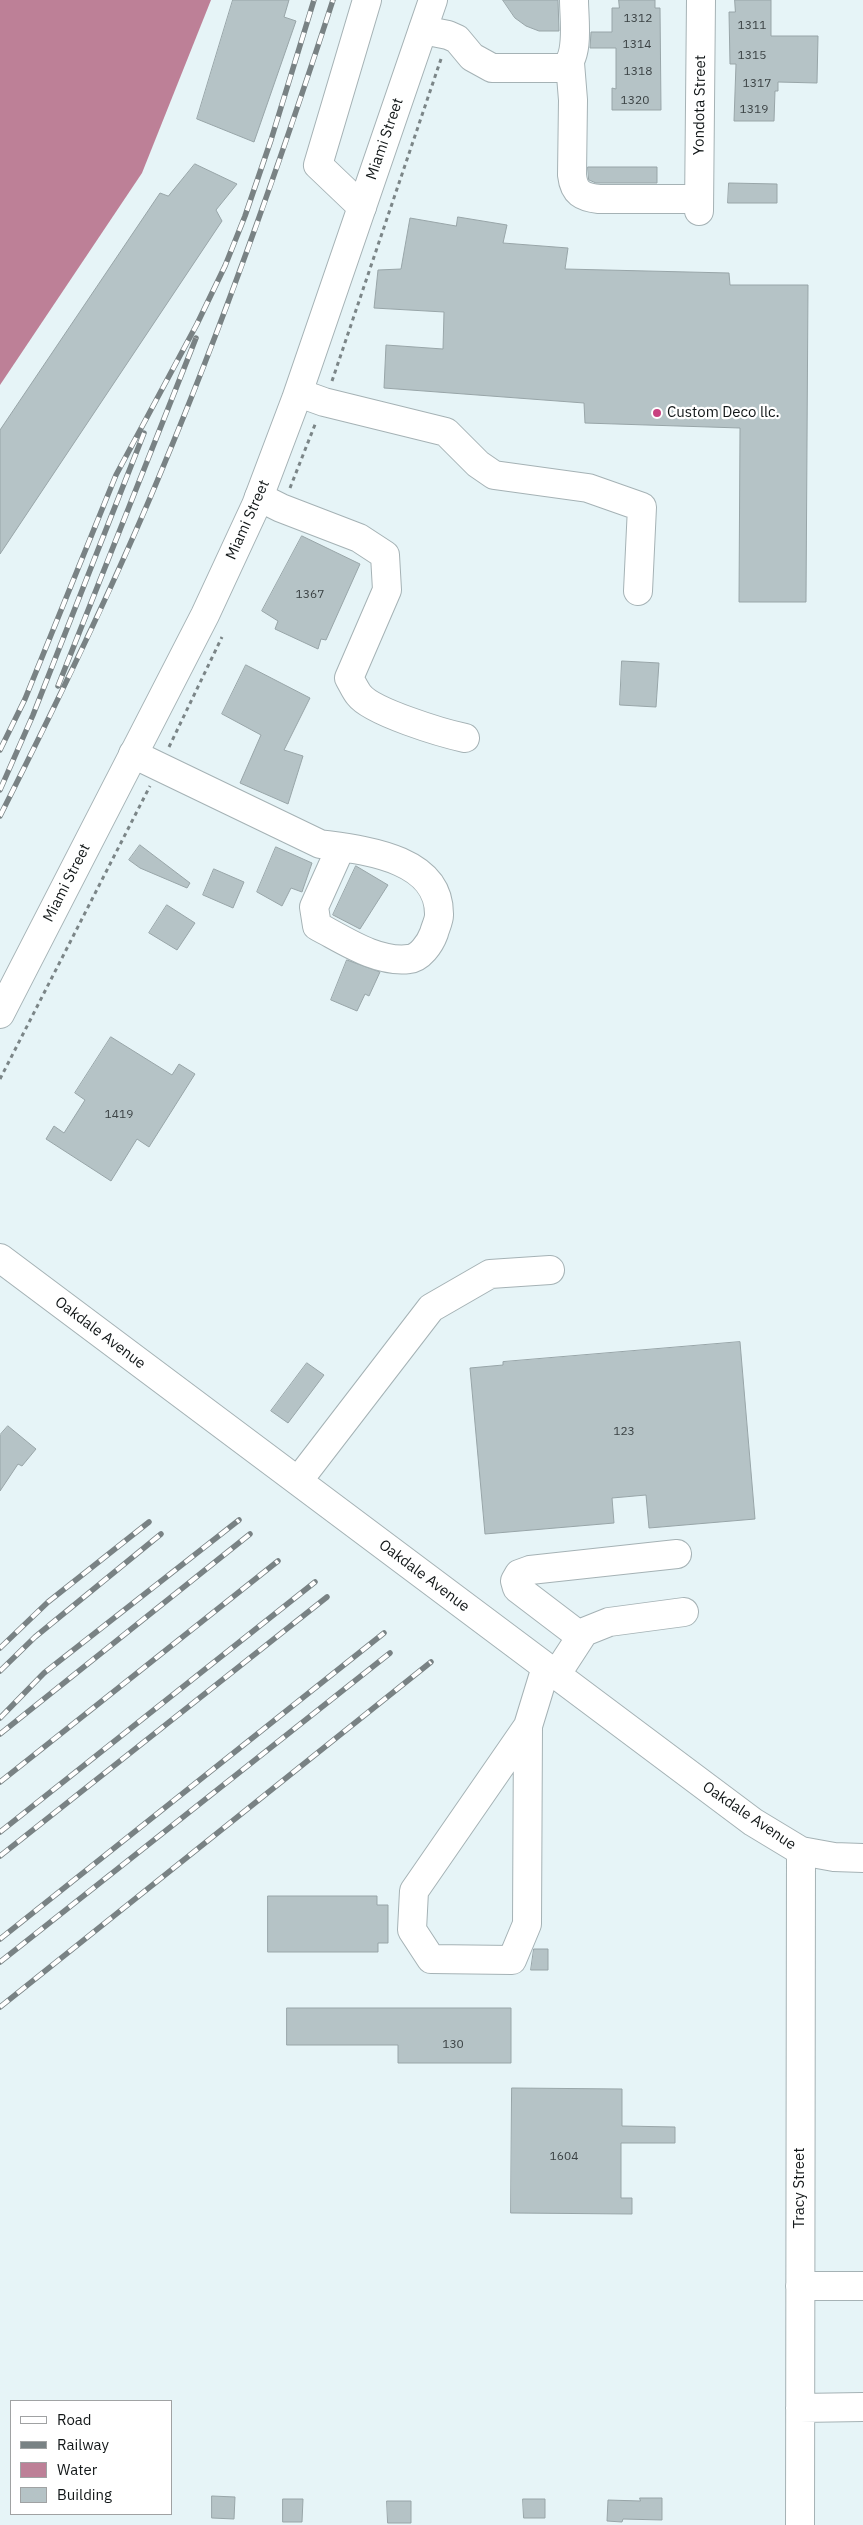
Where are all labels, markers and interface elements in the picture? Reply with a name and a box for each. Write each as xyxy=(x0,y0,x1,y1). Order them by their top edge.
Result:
house number: 1312 xyxy=(624,12,652,26)
house number: 1311 xyxy=(738,19,766,33)
house number: 1314 xyxy=(623,38,651,52)
house number: 1315 xyxy=(738,49,766,63)
street label: Yondota Street xyxy=(690,55,710,155)
house number: 1318 xyxy=(624,65,652,79)
house number: 1317 xyxy=(743,77,771,91)
house number: 1320 xyxy=(621,94,649,108)
street label: Miami Street xyxy=(363,96,407,182)
house number: 1319 xyxy=(740,103,768,117)
place label: Custom Deco llc. xyxy=(667,404,780,422)
marker: Custom Deco llc. xyxy=(651,407,663,419)
street label: Miami Street xyxy=(222,477,274,563)
house number: 1367 xyxy=(296,588,324,602)
street label: Miami Street xyxy=(40,841,94,925)
house number: 1419 xyxy=(105,1108,133,1122)
street label: Oakdale Avenue xyxy=(51,1293,149,1373)
house number: 123 xyxy=(613,1425,635,1439)
street label: Oakdale Avenue xyxy=(375,1536,473,1616)
street label: Oakdale Avenue xyxy=(699,1778,799,1854)
house number: 130 xyxy=(442,2038,464,2052)
street label: Tracy Street xyxy=(791,2147,809,2229)
house number: 1604 xyxy=(550,2150,578,2164)
legend xyxy=(10,2400,172,2515)
text: Road xyxy=(57,2410,92,2429)
text: Railway xyxy=(57,2435,109,2454)
text: Water xyxy=(57,2460,97,2479)
text: Building xyxy=(57,2485,112,2504)

